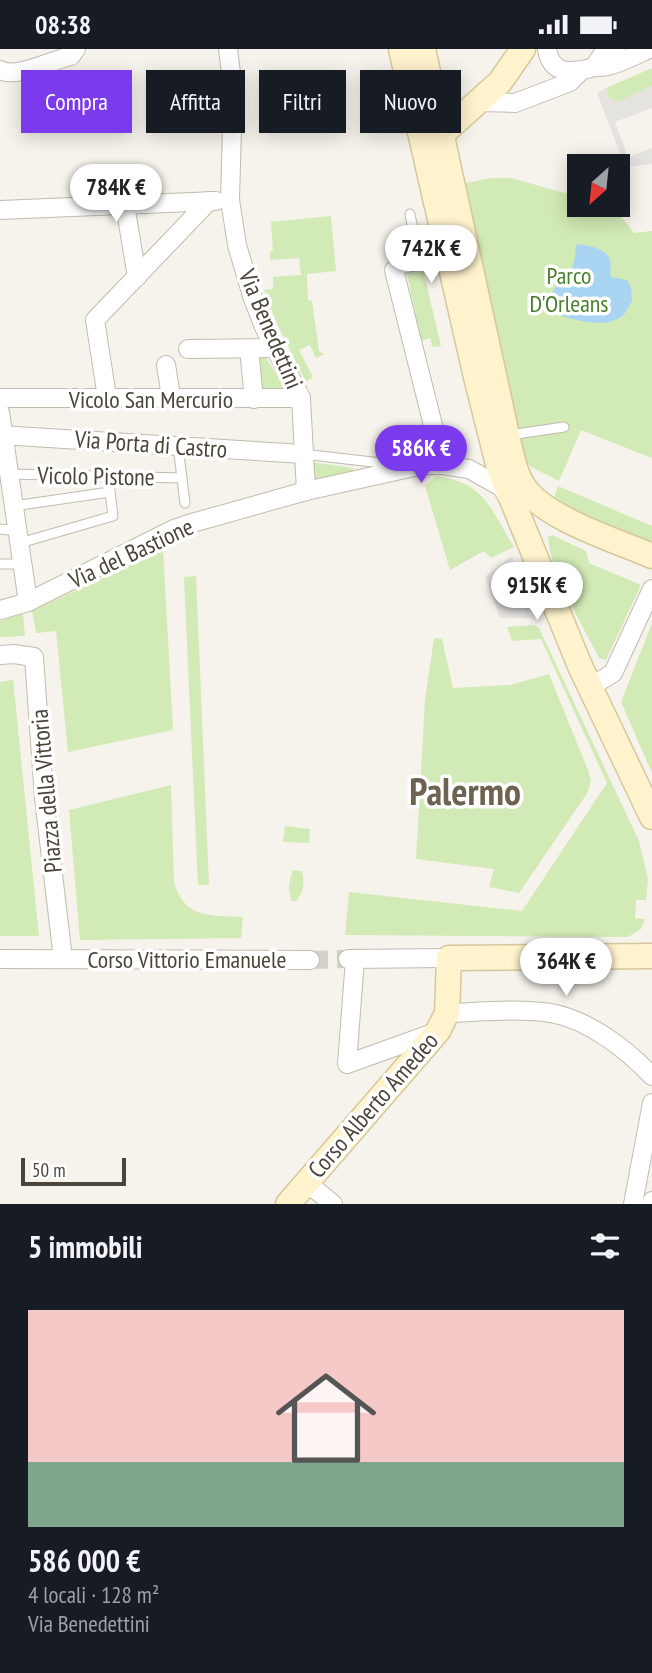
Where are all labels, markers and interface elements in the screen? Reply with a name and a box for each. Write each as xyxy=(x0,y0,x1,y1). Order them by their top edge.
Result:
text: 08:38 xyxy=(35,8,91,41)
chip: Compra xyxy=(21,70,132,133)
chip: Affitta xyxy=(146,70,245,133)
chip: Filtri xyxy=(259,70,346,133)
chip: Nuovo xyxy=(360,70,461,133)
north arrow xyxy=(567,154,630,217)
map controls xyxy=(567,154,630,217)
pin: 784K € xyxy=(59,165,173,224)
text: 784K € xyxy=(86,172,146,201)
pin: 742K € xyxy=(374,225,488,285)
text: 742K € xyxy=(401,233,461,262)
park label: Parco D'Orleans xyxy=(530,260,608,319)
street label: Via Benedettini xyxy=(232,264,310,394)
street label: Vicolo San Mercurio xyxy=(68,384,233,415)
street label: Via Porta di Castro xyxy=(73,423,228,465)
pin: 586K € xyxy=(364,425,478,485)
text: 586K € xyxy=(391,433,451,462)
street label: Vicolo Pistone xyxy=(36,459,155,493)
street label: Via del Bastione xyxy=(63,511,198,596)
pin: 915K € xyxy=(480,563,594,622)
text: 915K € xyxy=(507,570,567,599)
street label: Piazza della Vittoria xyxy=(23,708,69,874)
district label: Palermo xyxy=(409,766,521,815)
pin: 364K € xyxy=(509,939,623,998)
street label: Corso Vittorio Emanuele xyxy=(87,944,287,975)
text: 364K € xyxy=(536,946,596,975)
street label: Corso Alberto Amedeo xyxy=(301,1026,445,1184)
scale bar xyxy=(21,1155,126,1187)
text: 50 m xyxy=(32,1158,66,1182)
text: 5 immobili xyxy=(28,1227,142,1266)
icon: filters xyxy=(586,1227,624,1265)
icon: home xyxy=(263,1355,389,1481)
text: 586 000 € xyxy=(28,1541,141,1580)
text: 4 locali · 128 m² xyxy=(28,1580,159,1609)
text: Via Benedettini xyxy=(28,1609,150,1638)

